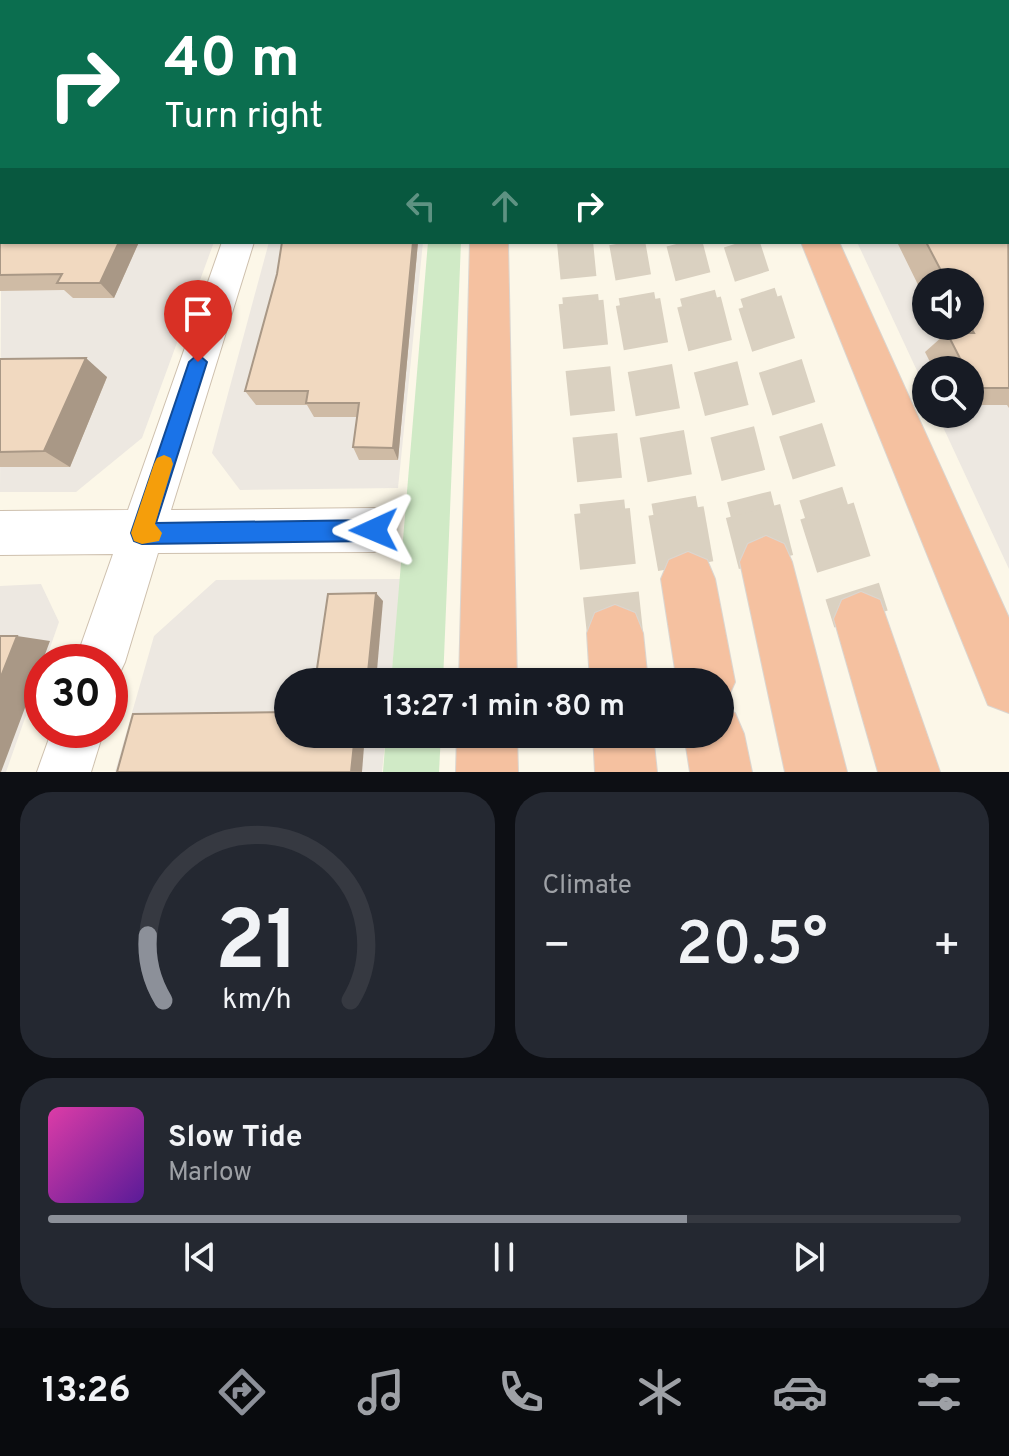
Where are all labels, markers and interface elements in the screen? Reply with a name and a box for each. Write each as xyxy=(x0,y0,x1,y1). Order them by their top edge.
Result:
text: 40 m xyxy=(164,26,300,96)
icon: right xyxy=(32,32,136,136)
text: Turn right xyxy=(164,95,323,141)
icon: left xyxy=(399,184,443,228)
icon: ahead xyxy=(483,184,527,228)
icon: right xyxy=(567,184,611,228)
map controls xyxy=(912,268,984,428)
button: sound xyxy=(912,268,984,340)
pin xyxy=(164,280,232,362)
icon: arrive xyxy=(176,292,220,336)
button: search xyxy=(912,356,984,428)
position arrow xyxy=(332,488,416,572)
speed limit sign: 30 xyxy=(24,644,128,748)
text: 13:27 · 1 min · 80 m xyxy=(383,689,625,726)
text: Climate xyxy=(543,870,632,903)
text: 21 xyxy=(215,894,299,999)
text: 20.5° xyxy=(676,910,828,986)
text: − xyxy=(543,920,571,976)
text: + xyxy=(933,920,961,976)
text: km/h xyxy=(223,983,292,1019)
text: Slow Tide xyxy=(168,1120,302,1157)
text: Marlow xyxy=(168,1157,252,1190)
icon: previous xyxy=(178,1235,222,1279)
icon: pause xyxy=(482,1235,526,1279)
icon: next xyxy=(787,1235,831,1279)
icon: directions xyxy=(214,1364,270,1420)
icon: music xyxy=(353,1364,409,1420)
icon: phone xyxy=(493,1364,549,1420)
icon: climate xyxy=(632,1364,688,1420)
icon: car xyxy=(772,1364,828,1420)
icon: filters xyxy=(911,1364,967,1420)
text: 13:26 xyxy=(42,1369,131,1415)

